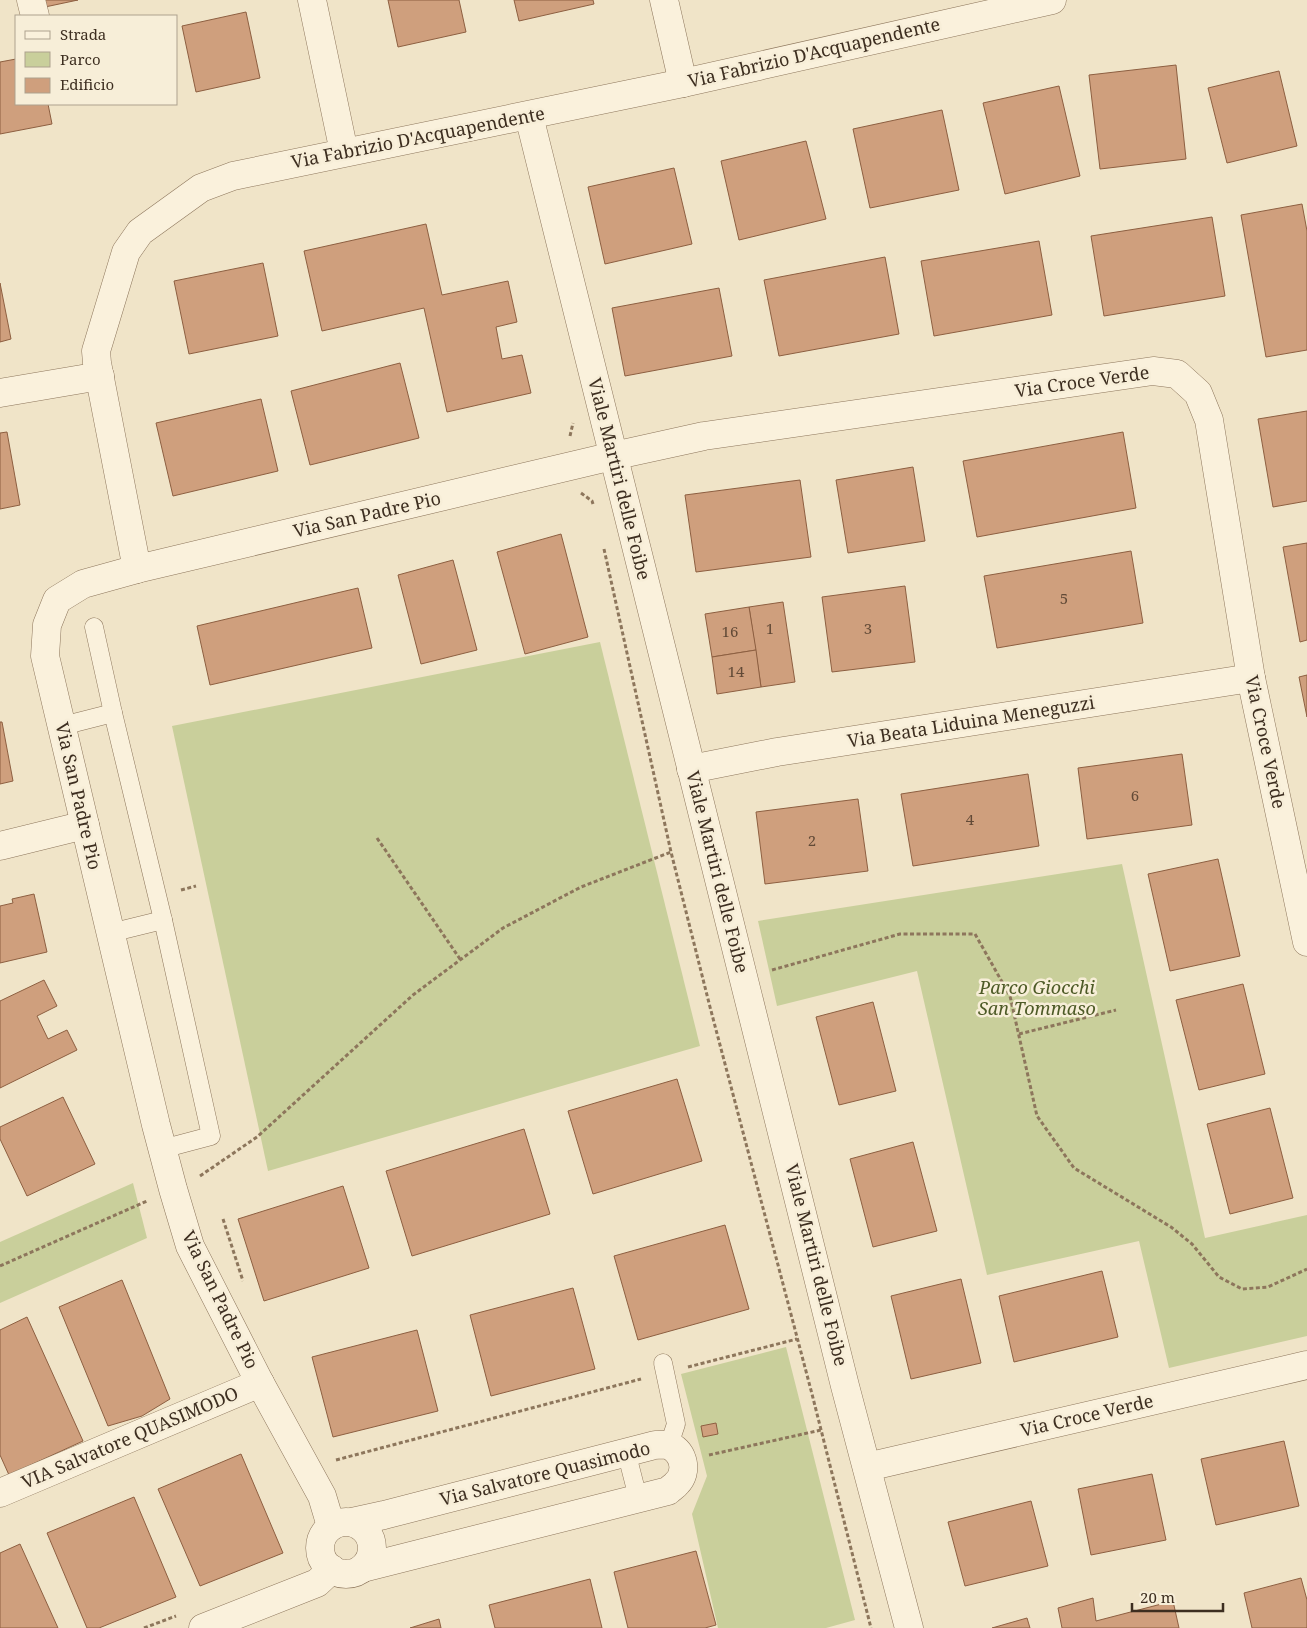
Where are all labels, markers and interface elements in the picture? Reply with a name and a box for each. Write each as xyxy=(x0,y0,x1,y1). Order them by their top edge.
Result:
street label: Via Fabrizio D'Acquapendente xyxy=(685,11,942,93)
legend xyxy=(15,15,178,105)
text: Strada xyxy=(60,24,106,44)
text: Parco xyxy=(60,49,101,69)
text: Edificio xyxy=(60,74,114,94)
street label: Via Fabrizio D'Acquapendente xyxy=(289,101,547,173)
street label: Via Croce Verde xyxy=(1013,360,1151,402)
street label: Viale Martiri delle Foibe xyxy=(583,375,657,582)
street label: Via San Padre Pio xyxy=(291,485,443,543)
house number: 5 xyxy=(1060,588,1068,608)
house number: 1 xyxy=(766,618,774,638)
house number: 3 xyxy=(864,618,872,638)
house number: 16 xyxy=(722,621,738,641)
house number: 14 xyxy=(728,661,745,681)
street label: Via Croce Verde xyxy=(1240,673,1292,811)
street label: Via Beata Liduina Meneguzzi xyxy=(845,690,1096,752)
street label: Via San Padre Pio xyxy=(50,720,108,872)
street label: Viale Martiri delle Foibe xyxy=(681,768,755,975)
house number: 6 xyxy=(1131,785,1139,805)
house number: 4 xyxy=(966,809,975,829)
house number: 2 xyxy=(808,830,816,850)
park label: Parco Giocchi San Tommaso xyxy=(978,975,1096,1020)
street label: Viale Martiri delle Foibe xyxy=(780,1161,854,1368)
street label: Via San Padre Pio xyxy=(177,1227,265,1373)
street label: VIA Salvatore QUASIMODO xyxy=(18,1380,242,1494)
street label: Via Croce Verde xyxy=(1018,1388,1156,1442)
street label: Via Salvatore Quasimodo xyxy=(437,1435,652,1511)
scale bar xyxy=(1132,1580,1223,1612)
text: 20 m xyxy=(1140,1587,1175,1607)

